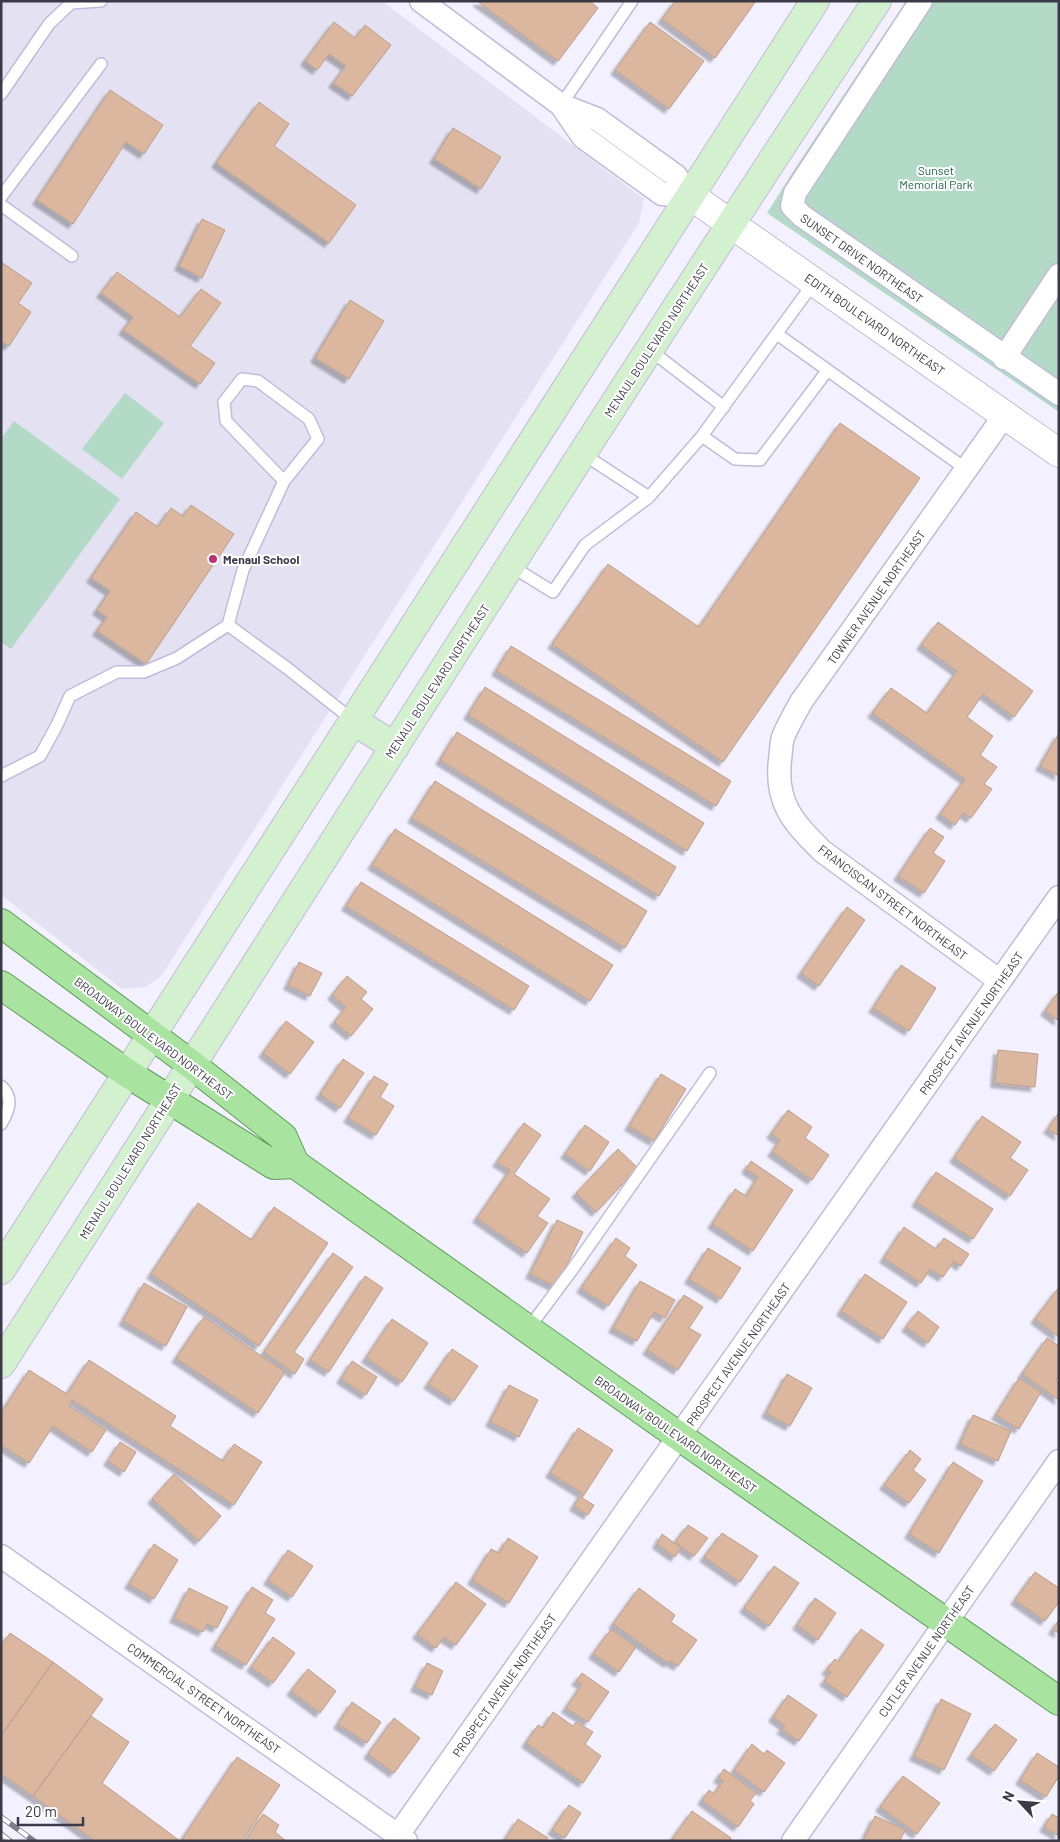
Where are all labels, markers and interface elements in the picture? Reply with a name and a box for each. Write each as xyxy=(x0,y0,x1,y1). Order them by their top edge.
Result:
park label: Sunset Memorial Park xyxy=(899,163,973,191)
street label: SUNSET DRIVE NORTHEAST xyxy=(798,210,926,306)
street label: MENAUL BOULEVARD NORTHEAST xyxy=(601,260,711,420)
street label: EDITH BOULEVARD NORTHEAST xyxy=(802,270,948,378)
street label: TOWNER AVENUE NORTHEAST xyxy=(824,527,928,667)
place label: Menaul School xyxy=(223,552,299,566)
marker: Menaul School xyxy=(207,553,219,565)
street label: MENAUL BOULEVARD NORTHEAST xyxy=(382,601,492,761)
street label: FRANCISCAN STREET NORTHEAST xyxy=(816,842,970,963)
street label: PROSPECT AVENUE NORTHEAST xyxy=(916,949,1026,1097)
street label: BROADWAY BOULEVARD NORTHEAST xyxy=(72,974,236,1102)
street label: MENAUL BOULEVARD NORTHEAST xyxy=(76,1080,184,1241)
street label: PROSPECT AVENUE NORTHEAST xyxy=(683,1280,793,1428)
street label: BROADWAY BOULEVARD NORTHEAST xyxy=(592,1372,760,1496)
street label: CUTLER AVENUE NORTHEAST xyxy=(875,1582,977,1719)
street label: PROSPECT AVENUE NORTHEAST xyxy=(449,1611,559,1759)
street label: COMMERCIAL STREET NORTHEAST xyxy=(125,1640,283,1756)
north arrow xyxy=(995,1777,1045,1827)
text: N xyxy=(998,1788,1018,1804)
scale bar xyxy=(18,1794,82,1826)
text: 20 m xyxy=(25,1802,57,1820)

